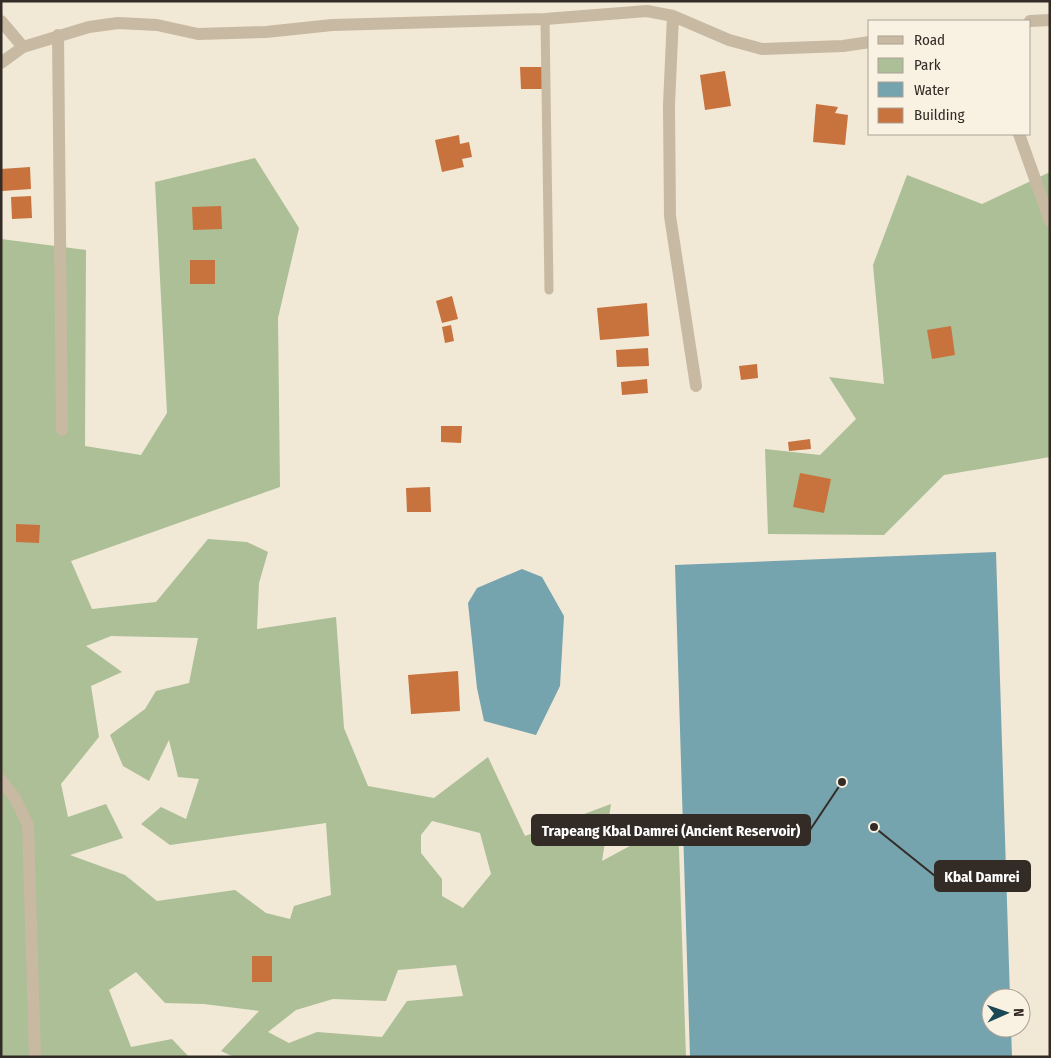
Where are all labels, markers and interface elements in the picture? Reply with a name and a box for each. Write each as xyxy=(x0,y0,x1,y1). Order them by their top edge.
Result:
legend xyxy=(868,20,1031,135)
text: Road xyxy=(914,31,945,49)
text: Park xyxy=(914,56,941,74)
text: Water xyxy=(914,81,950,99)
text: Building xyxy=(914,106,965,124)
callout: Trapeang Kbal Damrei (Ancient Reservoir) xyxy=(532,815,810,845)
text: Trapeang Kbal Damrei (Ancient Reservoir) xyxy=(542,822,801,840)
callout: Kbal Damrei xyxy=(935,861,1030,891)
text: Kbal Damrei xyxy=(944,868,1020,886)
north arrow xyxy=(981,988,1031,1038)
text: N xyxy=(1010,1008,1027,1017)

